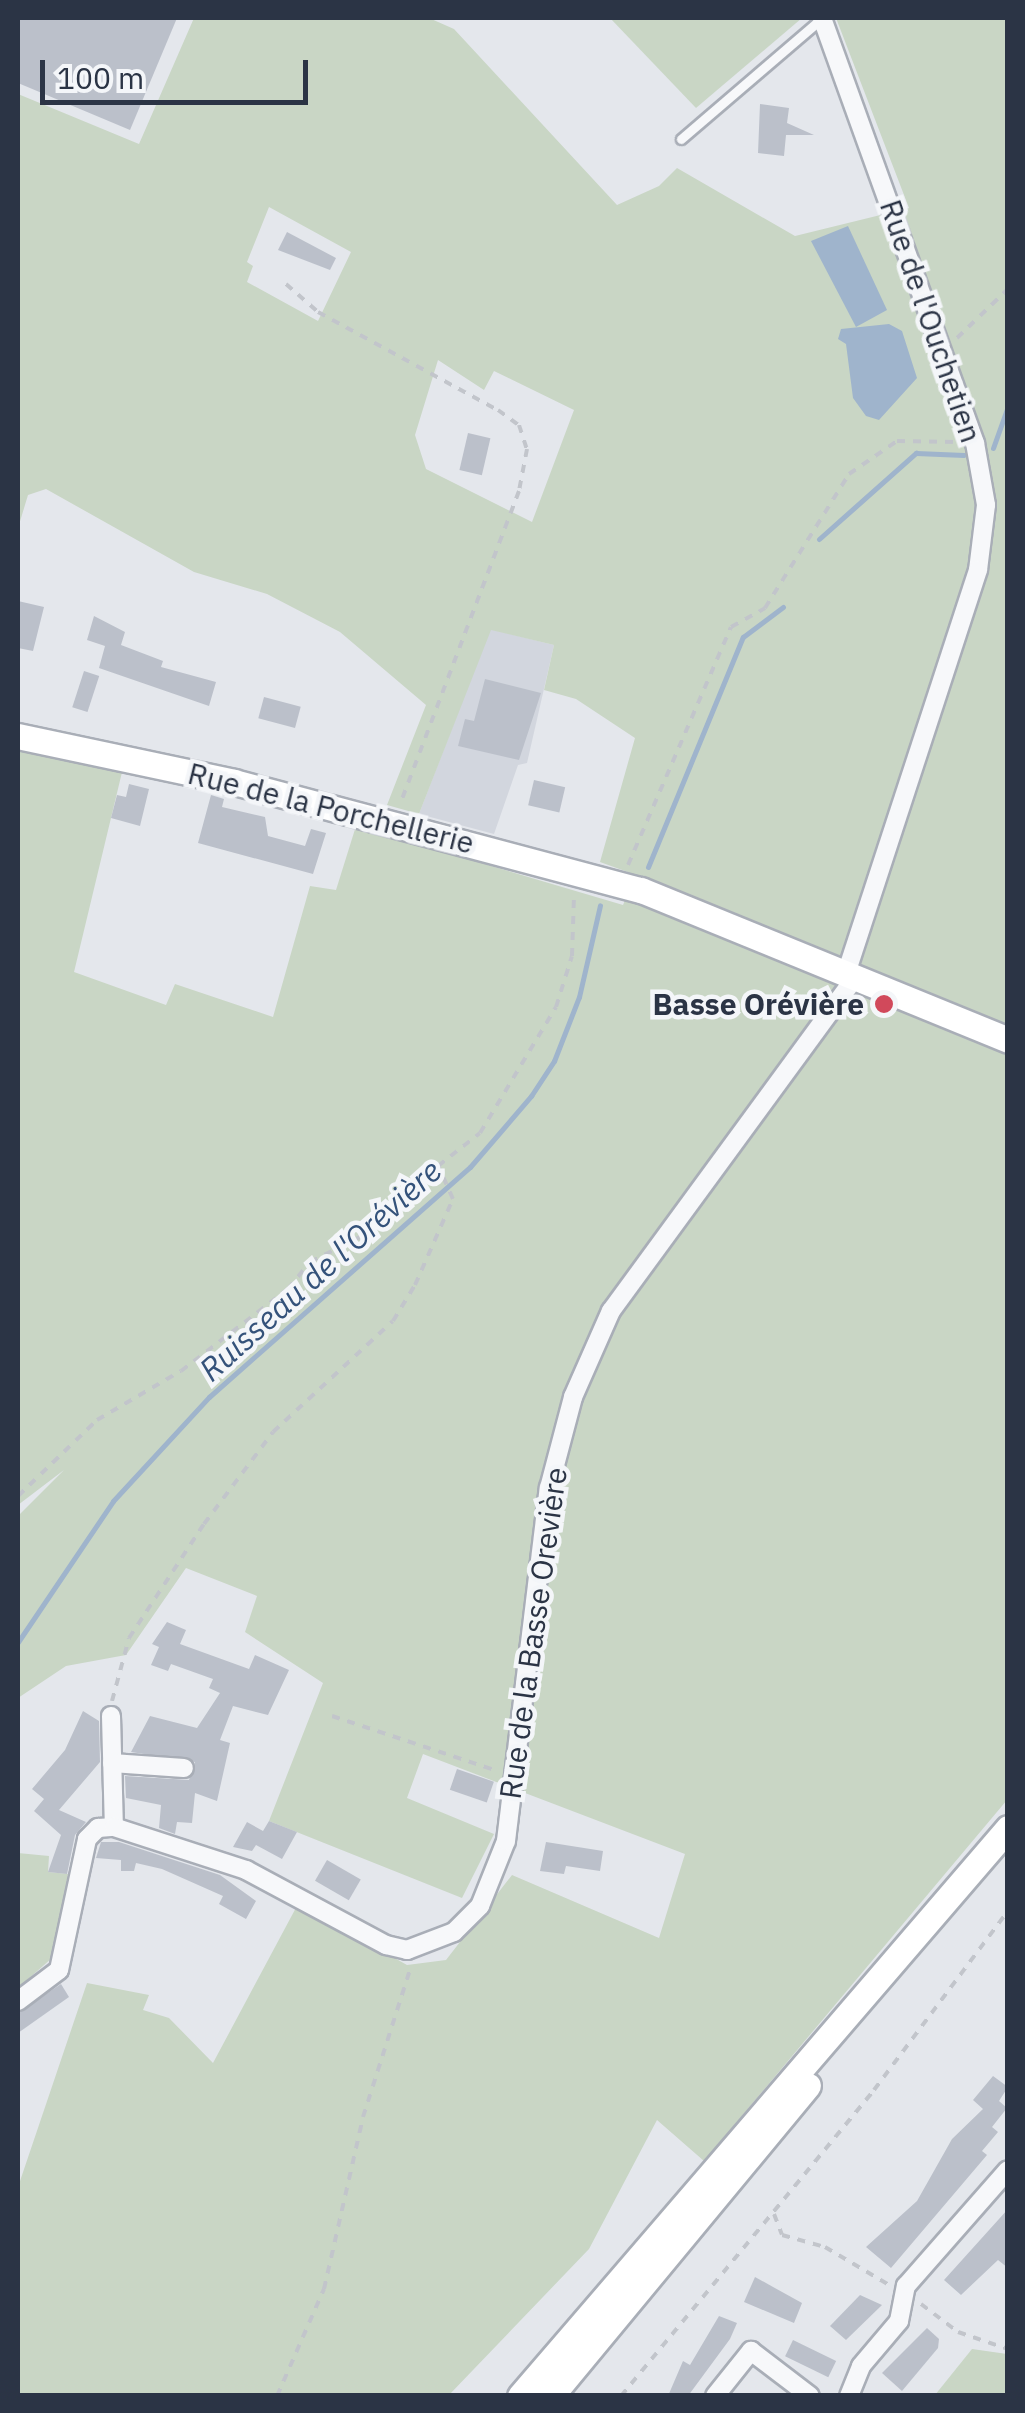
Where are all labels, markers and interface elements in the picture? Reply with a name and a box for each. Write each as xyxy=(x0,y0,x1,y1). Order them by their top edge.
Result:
scale bar xyxy=(45,40,312,102)
text: 100 m xyxy=(57,58,144,97)
street label: Rue de l'Ouchetien xyxy=(873,195,989,447)
street label: Rue de la Porchellerie xyxy=(184,755,478,861)
place label: Basse Orévière xyxy=(653,986,864,1022)
marker: Basse Orévière xyxy=(873,993,895,1015)
water label: Ruisseau de l'Orévière xyxy=(191,1151,449,1389)
street label: Rue de la Basse Orevière xyxy=(492,1465,574,1801)

